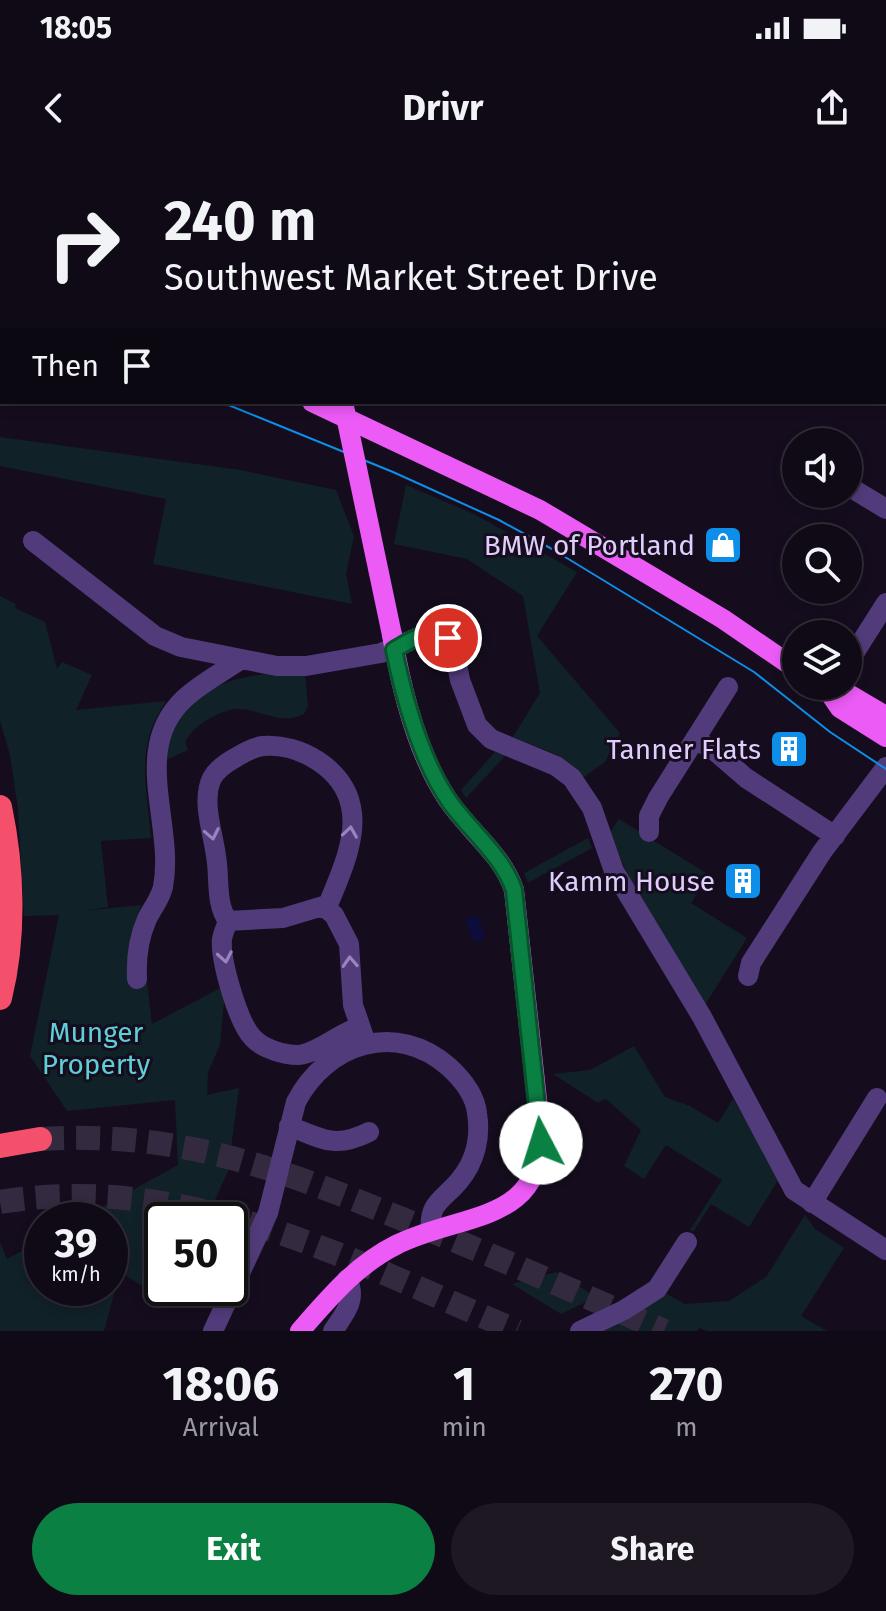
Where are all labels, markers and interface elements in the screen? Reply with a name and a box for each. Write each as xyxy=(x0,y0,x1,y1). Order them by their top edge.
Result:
text: 18:05 xyxy=(40,10,112,46)
icon: back xyxy=(32,86,76,130)
text: Drivr xyxy=(403,86,483,130)
icon: share xyxy=(810,86,854,130)
text: 240 m xyxy=(164,188,316,255)
icon: right xyxy=(32,192,136,296)
text: Southwest Market Street Drive xyxy=(164,256,658,300)
icon: arrive xyxy=(115,344,159,388)
text: Then xyxy=(32,348,99,384)
map controls xyxy=(782,428,862,700)
button: sound xyxy=(782,428,862,508)
shop icon: BMW of Portland xyxy=(702,524,744,566)
button: search xyxy=(782,524,862,604)
place label: BMW of Portland xyxy=(484,529,695,562)
pin xyxy=(414,604,482,672)
icon: arrive xyxy=(426,616,470,660)
button: layers xyxy=(782,620,862,700)
building icon: Tanner Flats xyxy=(768,728,810,770)
place label: Tanner Flats xyxy=(606,733,761,766)
one-way arrow xyxy=(341,826,358,839)
one-way arrow xyxy=(203,827,220,841)
building icon: Kamm House xyxy=(722,860,764,902)
place label: Kamm House xyxy=(548,865,715,898)
one-way arrow xyxy=(215,950,232,964)
one-way arrow xyxy=(342,956,359,969)
park label: Munger Property xyxy=(42,1016,150,1081)
position arrow xyxy=(499,1101,583,1185)
speed limit sign: 50 xyxy=(144,1202,248,1306)
text: 39 xyxy=(55,1220,97,1268)
text: km/h xyxy=(51,1262,101,1286)
text: 18:06 xyxy=(162,1355,279,1413)
text: 1 xyxy=(453,1355,475,1413)
text: 270 xyxy=(649,1355,724,1413)
text: Arrival xyxy=(183,1412,259,1443)
text: min xyxy=(442,1412,487,1443)
text: m xyxy=(675,1412,697,1443)
button: Exit xyxy=(32,1503,435,1595)
button: Share xyxy=(451,1503,854,1595)

